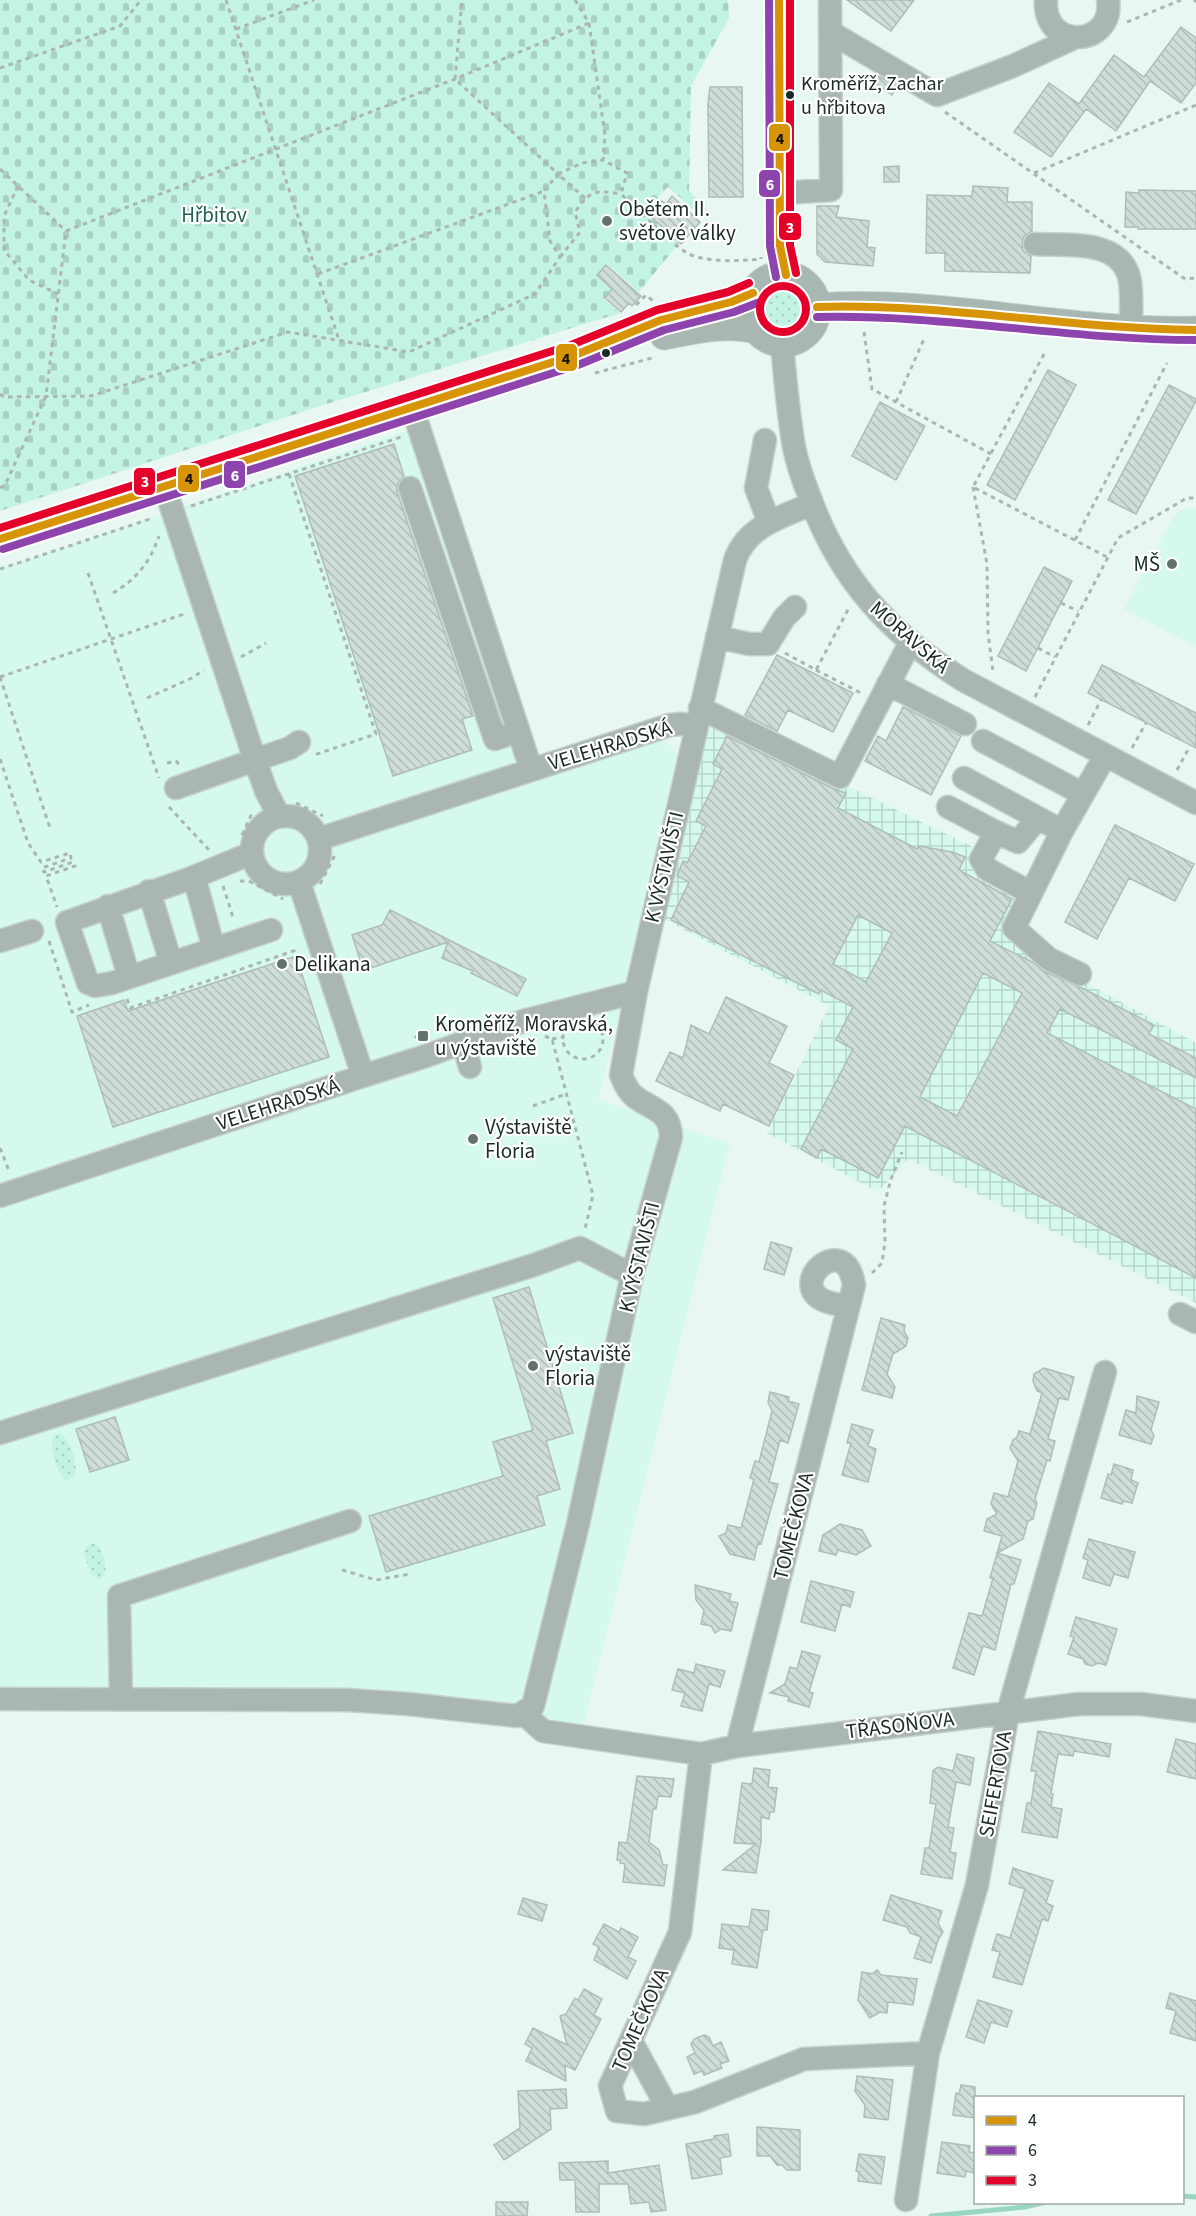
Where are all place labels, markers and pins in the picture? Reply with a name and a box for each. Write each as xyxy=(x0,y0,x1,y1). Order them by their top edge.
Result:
place label: Kroměříž, Zachar u hřbitova xyxy=(801,70,944,122)
marker: Kroměříž, Zachar u hřbitova xyxy=(784,89,796,101)
place label: Obětem II. světové války xyxy=(619,194,736,248)
marker: Obětem II. světové války xyxy=(600,214,614,228)
unlabelled marker xyxy=(600,347,612,359)
place label: MŠ xyxy=(1134,549,1160,579)
marker: MŠ xyxy=(1165,557,1179,571)
place label: Delikana xyxy=(294,949,371,979)
marker: Delikana xyxy=(275,957,289,971)
place label: Kroměříž, Moravská, u výstaviště xyxy=(435,1009,613,1063)
marker: Kroměříž, Moravská, u výstaviště xyxy=(416,1029,430,1043)
place label: Výstaviště Floria xyxy=(485,1112,572,1166)
marker: Výstaviště Floria xyxy=(466,1132,480,1146)
place label: výstaviště Floria xyxy=(545,1339,631,1393)
marker: výstaviště Floria xyxy=(526,1359,540,1373)

